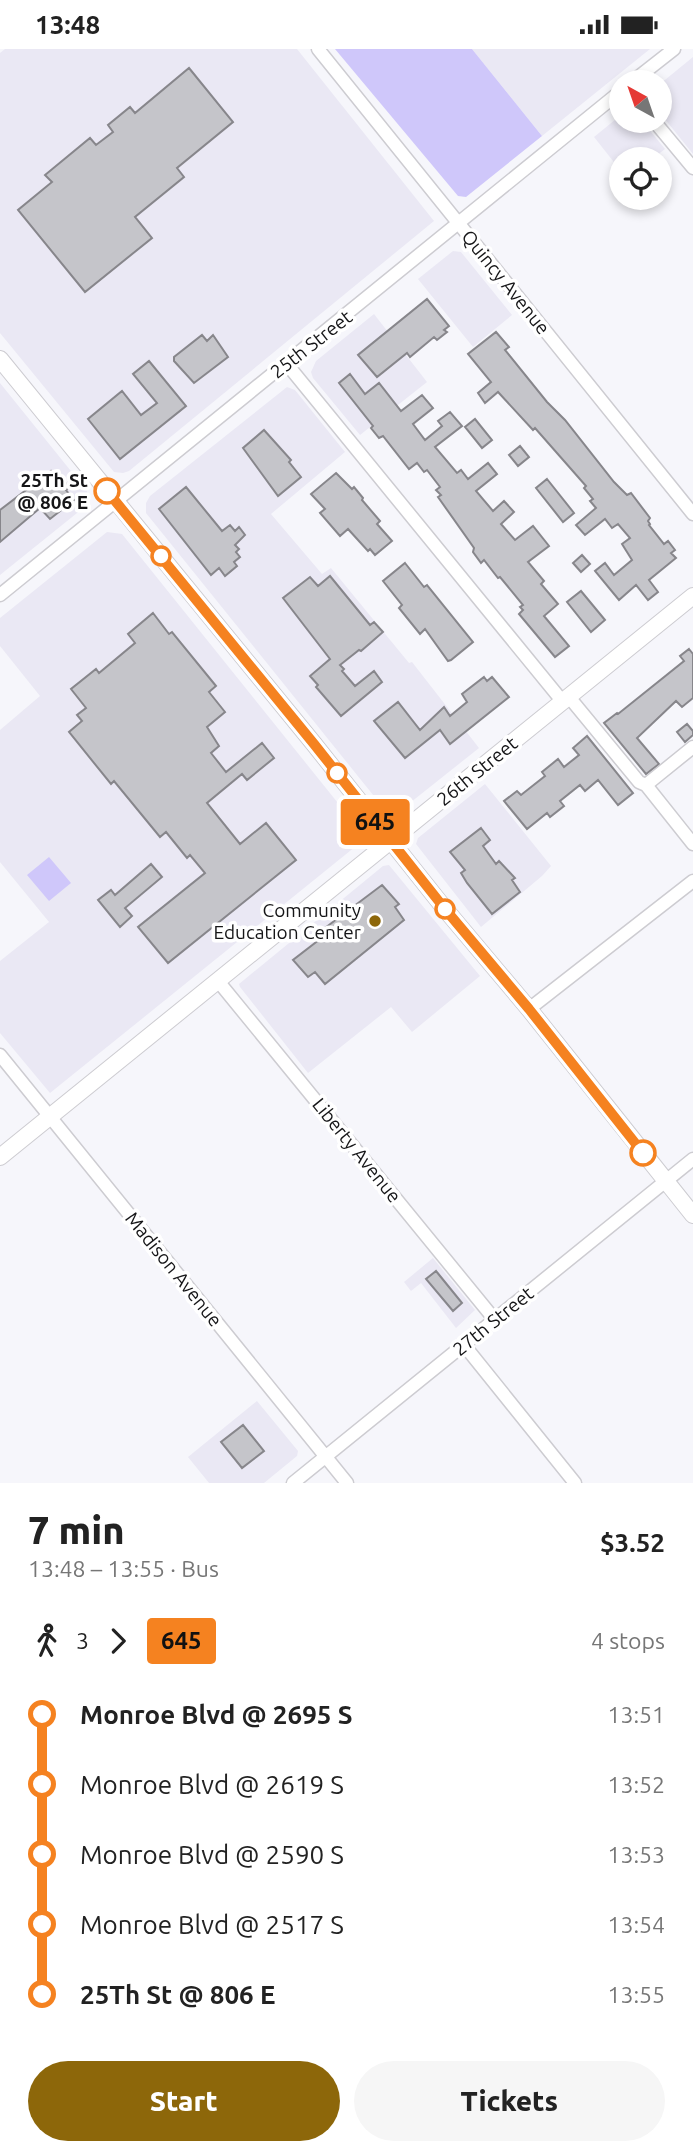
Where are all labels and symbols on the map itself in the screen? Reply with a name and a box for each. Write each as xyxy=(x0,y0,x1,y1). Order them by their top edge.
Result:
north arrow xyxy=(609,70,672,133)
street label: Quincy Avenue xyxy=(457,225,555,339)
street label: 25th Street xyxy=(266,305,356,383)
place label: 25Th St @ 806 E xyxy=(17,469,88,513)
marker: 25Th St @ 806 E xyxy=(94,478,120,504)
unlabelled marker xyxy=(151,546,171,566)
street label: 26th Street xyxy=(432,732,522,810)
unlabelled marker xyxy=(327,763,347,783)
line badge: 645 xyxy=(335,799,415,845)
place label: Community Education Center xyxy=(214,899,361,943)
unlabelled marker xyxy=(435,899,455,919)
marker: Community Education Center xyxy=(367,913,383,929)
street label: Liberty Avenue xyxy=(308,1093,406,1207)
unlabelled marker xyxy=(630,1140,656,1166)
street label: Madison Avenue xyxy=(121,1207,227,1331)
street label: 27th Street xyxy=(448,1282,538,1360)

